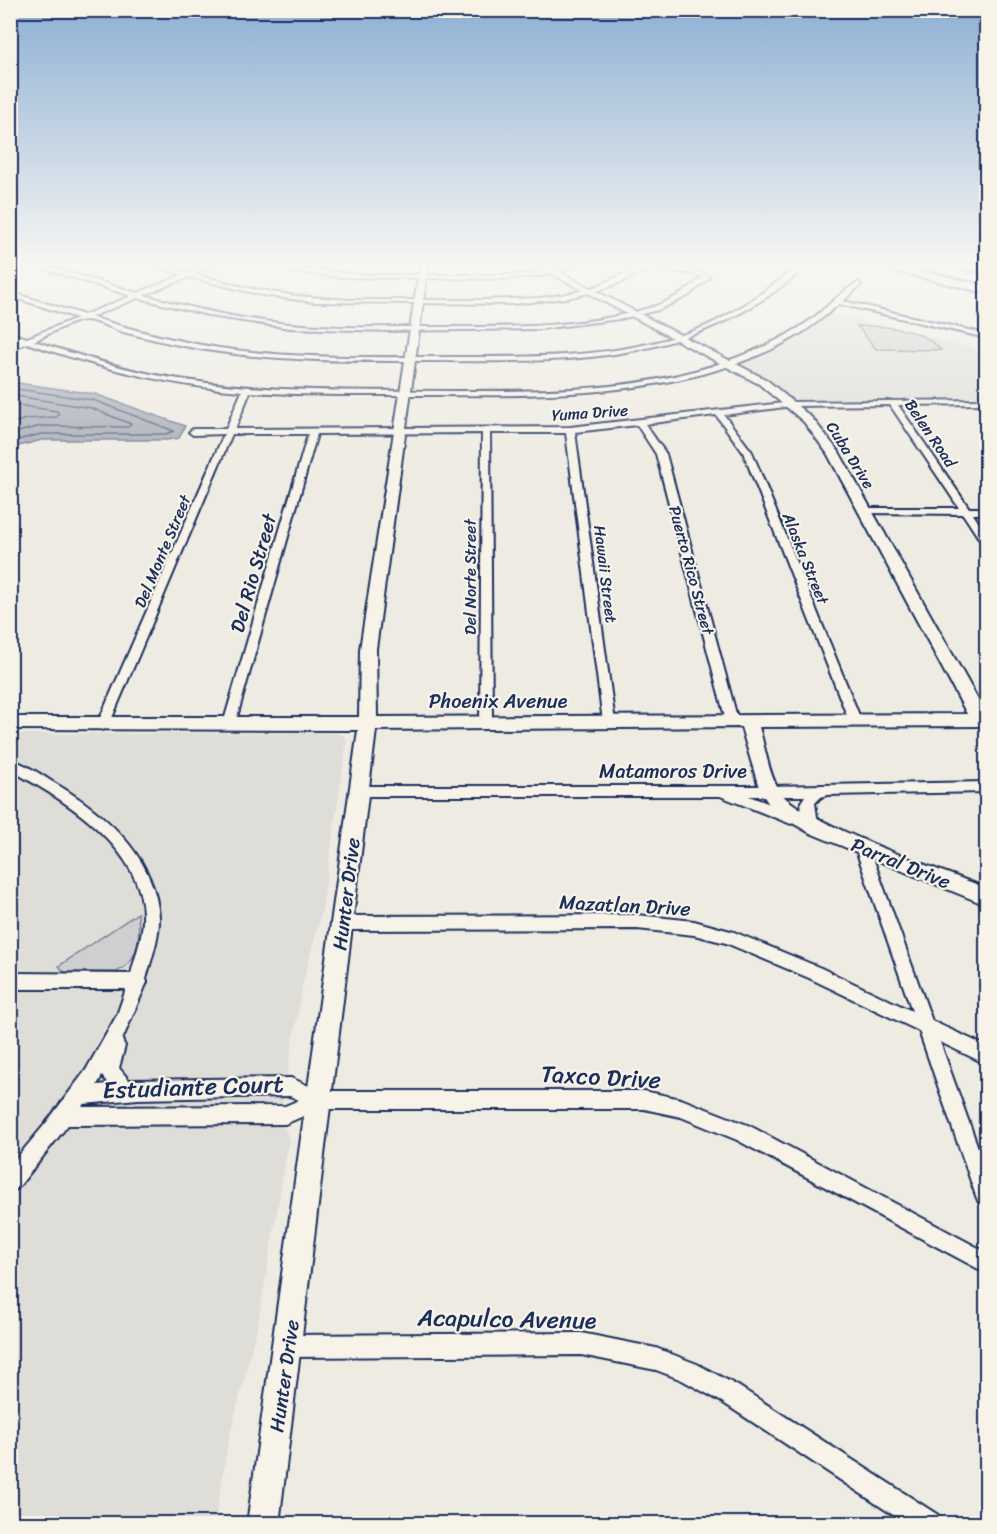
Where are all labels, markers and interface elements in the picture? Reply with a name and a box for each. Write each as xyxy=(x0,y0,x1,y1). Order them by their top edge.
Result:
street label: Belen Road xyxy=(897,393,965,475)
street label: Yuma Drive xyxy=(551,395,629,430)
street label: Cuba Drive xyxy=(818,415,883,495)
street label: Del Monte Street xyxy=(126,490,200,612)
street label: Puerto Rico Street xyxy=(660,502,723,638)
street label: Alaska Street xyxy=(774,507,837,609)
street label: Del Rio Street xyxy=(220,509,287,637)
street label: Del Norte Street xyxy=(456,519,485,635)
street label: Hawaii Street xyxy=(585,524,626,624)
street label: Phoenix Avenue xyxy=(429,684,568,719)
street label: Matamoros Drive xyxy=(599,754,747,789)
street label: Parral Drive xyxy=(846,828,956,899)
street label: Hunter Drive xyxy=(322,836,371,952)
street label: Mazatlan Drive xyxy=(558,885,692,926)
street label: Taxco Drive xyxy=(540,1053,662,1101)
street label: Estudiante Court xyxy=(102,1063,284,1111)
street label: Acapulco Avenue xyxy=(416,1296,597,1342)
street label: Hunter Drive xyxy=(259,1318,310,1435)

